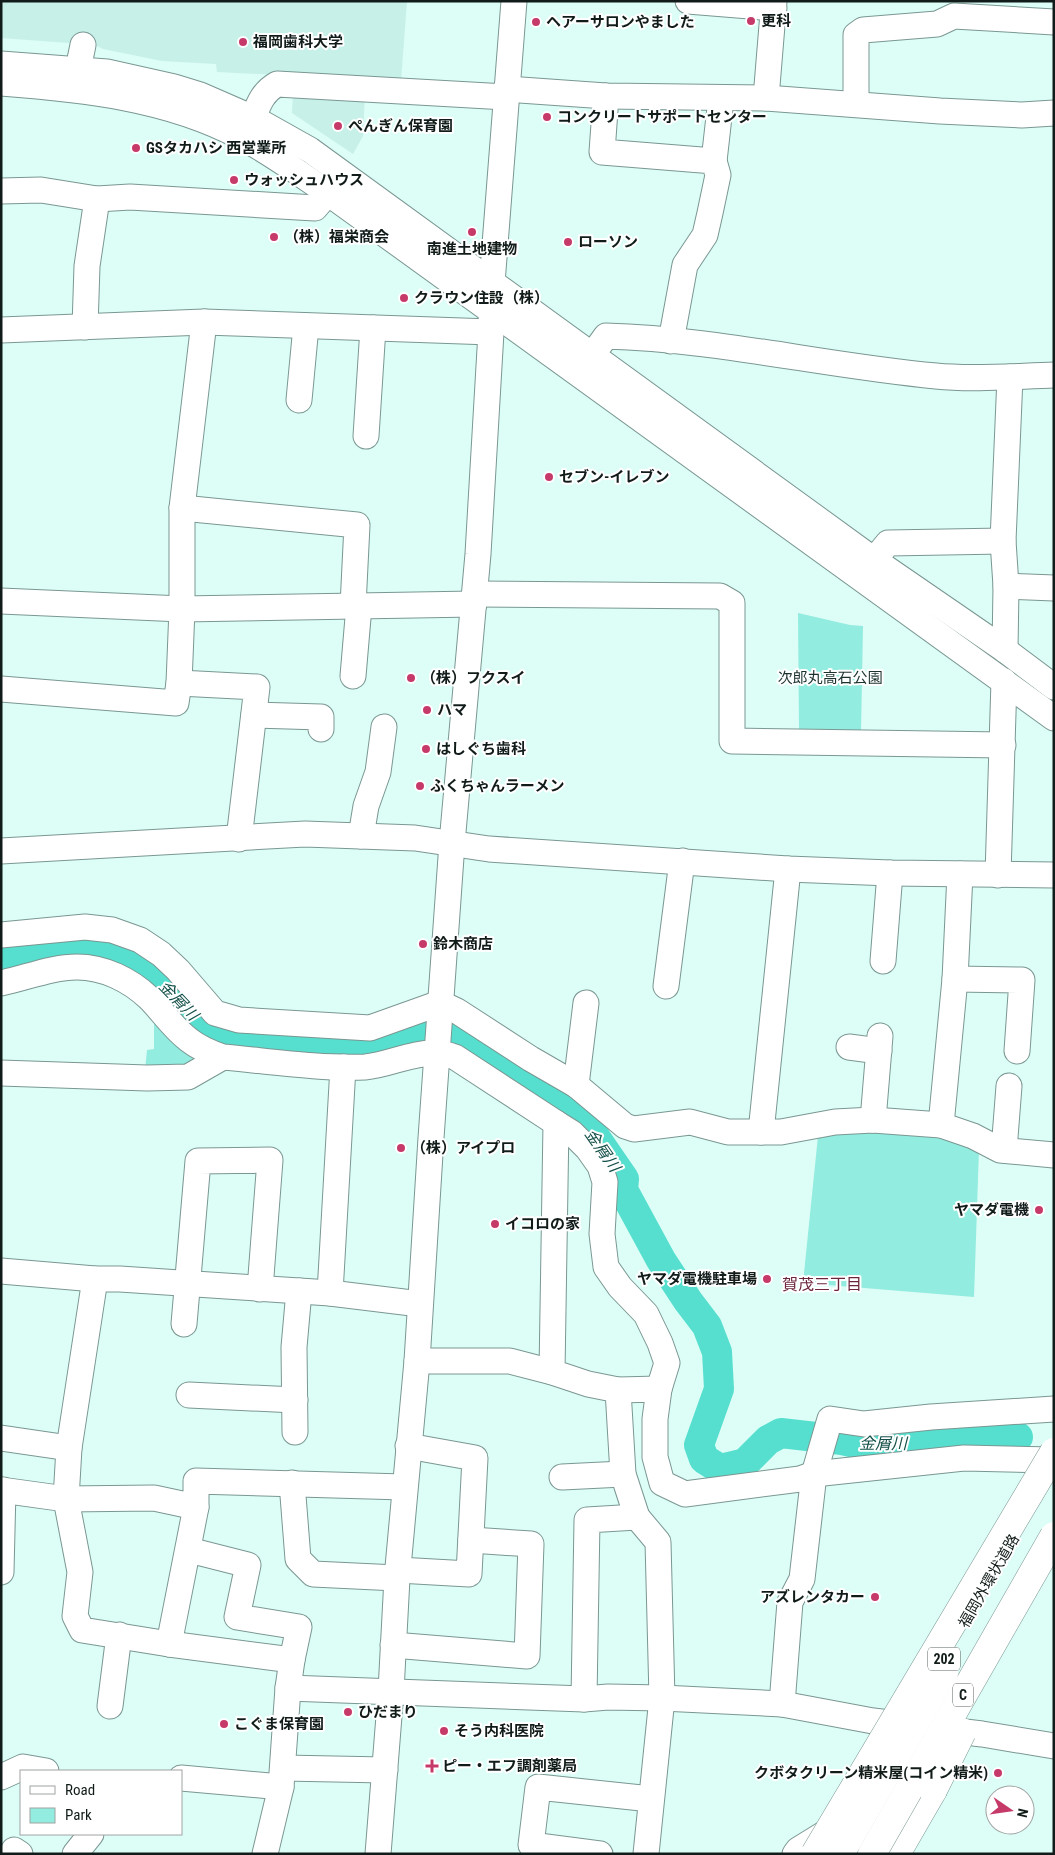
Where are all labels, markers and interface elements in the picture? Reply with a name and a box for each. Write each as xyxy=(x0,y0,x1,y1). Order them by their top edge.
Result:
place label: 更科 xyxy=(761,12,791,30)
place label: ヘアーサロンやました xyxy=(546,13,695,31)
marker: 更科 xyxy=(745,15,757,27)
marker: ヘアーサロンやました xyxy=(530,16,542,28)
place label: 福岡歯科大学 xyxy=(252,33,343,51)
marker: 福岡歯科大学 xyxy=(237,36,249,48)
place label: コンクリートサポートセンター xyxy=(557,108,767,126)
marker: コンクリートサポートセンター xyxy=(541,111,553,123)
place label: ぺんぎん保育園 xyxy=(348,117,453,135)
marker: ぺんぎん保育園 xyxy=(332,120,344,132)
place label: GSタカハシ 西営業所 xyxy=(146,139,286,157)
marker: GSタカハシ 西営業所 xyxy=(130,142,142,154)
place label: ウォッシュハウス xyxy=(244,171,364,189)
marker: ウォッシュハウス xyxy=(228,174,240,186)
marker: 南進土地建物 xyxy=(466,226,478,238)
place label: （株）福栄商会 xyxy=(284,228,389,246)
marker: （株）福栄商会 xyxy=(268,231,280,243)
place label: ローソン xyxy=(578,233,638,251)
marker: ローソン xyxy=(562,236,574,248)
place label: 南進土地建物 xyxy=(427,240,517,258)
place label: クラウン住設（株） xyxy=(414,289,549,307)
marker: クラウン住設（株） xyxy=(398,292,410,304)
place label: セブン-イレブン xyxy=(559,468,669,486)
marker: セブン-イレブン xyxy=(543,471,555,483)
place label: （株）フクスイ xyxy=(421,669,526,687)
park label: 次郎丸高石公園 xyxy=(777,669,883,687)
marker: （株）フクスイ xyxy=(405,672,417,684)
place label: ハマ xyxy=(437,701,467,719)
marker: ハマ xyxy=(421,704,433,716)
place label: はしぐち歯科 xyxy=(436,740,526,758)
marker: はしぐち歯科 xyxy=(420,743,432,755)
place label: ふくちゃんラーメン xyxy=(430,777,564,795)
marker: ふくちゃんラーメン xyxy=(414,780,426,792)
place label: 鈴木商店 xyxy=(433,935,493,953)
marker: 鈴木商店 xyxy=(417,938,429,950)
water label: 金屑川 xyxy=(155,976,204,1026)
water label: 金屑川 xyxy=(581,1125,625,1177)
place label: （株）アイプロ xyxy=(411,1139,515,1157)
marker: （株）アイプロ xyxy=(395,1142,407,1154)
place label: ヤマダ電機 xyxy=(954,1201,1029,1219)
marker: ヤマダ電機 xyxy=(1033,1204,1045,1216)
place label: イコロの家 xyxy=(505,1215,580,1233)
marker: イコロの家 xyxy=(489,1218,501,1230)
place label: ヤマダ電機駐車場 xyxy=(637,1270,757,1288)
marker: ヤマダ電機駐車場 xyxy=(761,1273,773,1285)
district label: 賀茂三丁目 xyxy=(782,1275,862,1294)
water label: 金屑川 xyxy=(859,1434,909,1453)
street label: 福岡外環状道路 xyxy=(955,1531,1023,1631)
place label: アズレンタカー xyxy=(760,1588,865,1606)
marker: アズレンタカー xyxy=(869,1591,881,1603)
road number: 202 xyxy=(928,1648,960,1670)
road number: C xyxy=(953,1684,973,1706)
place label: ひだまり xyxy=(358,1703,418,1721)
marker: ひだまり xyxy=(342,1706,354,1718)
place label: こぐま保育園 xyxy=(234,1715,324,1733)
marker: こぐま保育園 xyxy=(218,1718,230,1730)
place label: そう内科医院 xyxy=(454,1722,544,1740)
marker: そう内科医院 xyxy=(438,1725,450,1737)
place label: ピー・エフ調剤薬局 xyxy=(442,1757,577,1775)
marker: ピー・エフ調剤薬局 xyxy=(426,1760,438,1772)
place label: クボタクリーン精米屋(コイン精米) xyxy=(754,1764,988,1782)
marker: クボタクリーン精米屋(コイン精米) xyxy=(992,1767,1004,1779)
legend xyxy=(20,1770,182,1835)
text: Road xyxy=(65,1781,95,1799)
north arrow xyxy=(985,1785,1035,1835)
text: Park xyxy=(65,1806,92,1824)
text: N xyxy=(1014,1807,1031,1819)

